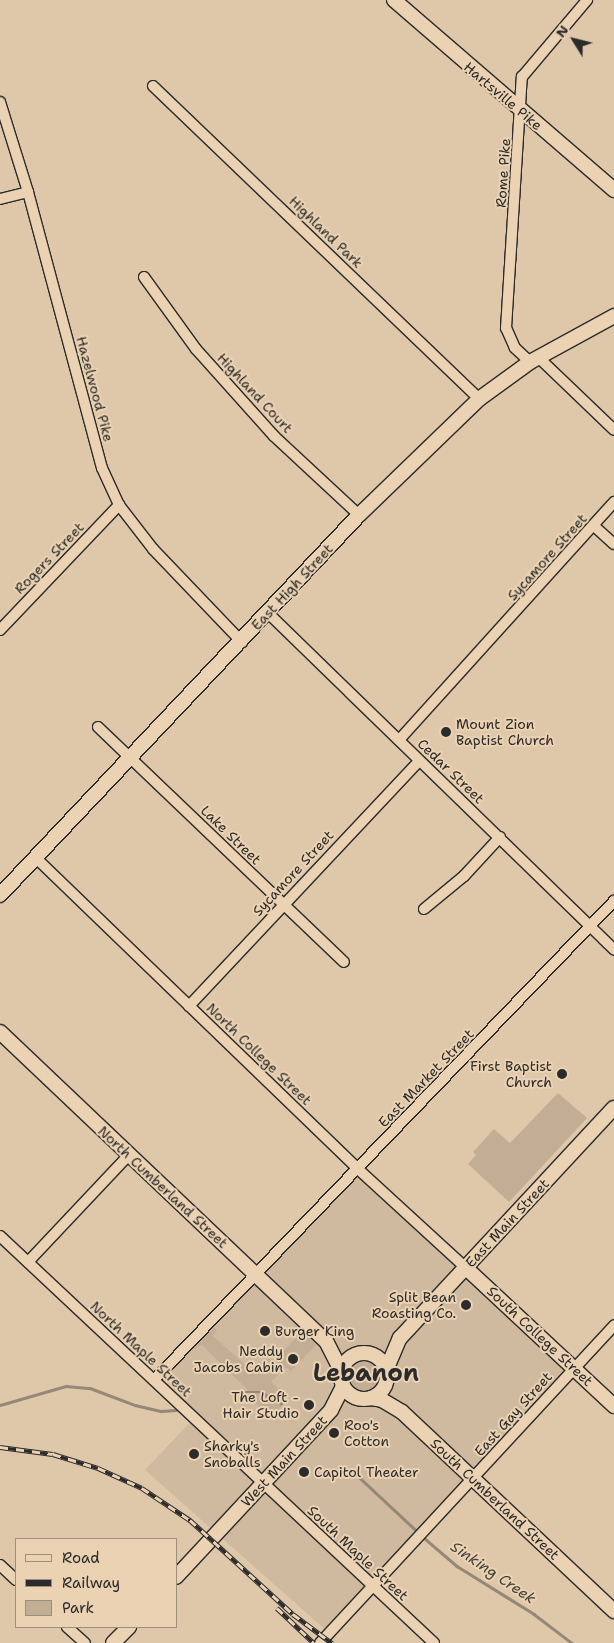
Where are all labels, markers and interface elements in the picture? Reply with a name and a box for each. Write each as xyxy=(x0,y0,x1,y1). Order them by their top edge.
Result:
north arrow xyxy=(549,15,599,65)
text: N xyxy=(551,21,572,41)
street label: Hartsville Pike xyxy=(460,58,546,134)
street label: Rome Pike xyxy=(492,138,514,208)
street label: Highland Park xyxy=(286,193,366,271)
street label: Hazelwood Pike xyxy=(73,334,117,444)
street label: Highland Court xyxy=(214,350,296,436)
street label: Sycamore Street xyxy=(504,510,590,604)
street label: Rogers Street xyxy=(11,519,87,597)
street label: East High Street xyxy=(248,540,336,634)
place label: Mount Zion Baptist Church xyxy=(456,716,554,749)
marker: Mount Zion Baptist Church xyxy=(440,726,452,738)
street label: Cedar Street xyxy=(414,735,488,807)
street label: Lake Street xyxy=(197,802,265,868)
street label: Sycamore Street xyxy=(249,827,337,919)
street label: North College Street xyxy=(203,999,315,1109)
street label: East Market Street xyxy=(375,1025,477,1131)
place label: First Baptist Church xyxy=(470,1058,552,1090)
marker: First Baptist Church xyxy=(556,1068,568,1080)
street label: North Cumberland Street xyxy=(95,1123,231,1251)
street label: East Main Street xyxy=(462,1175,552,1271)
street label: South College Street xyxy=(484,1283,596,1389)
place label: Split Bean Roasting Co. xyxy=(372,1289,456,1321)
street label: North Maple Street xyxy=(87,1298,195,1400)
marker: Split Bean Roasting Co. xyxy=(460,1299,472,1311)
place label: Burger King xyxy=(275,1323,354,1339)
marker: Burger King xyxy=(259,1325,271,1337)
place label: Neddy Jacobs Cabin xyxy=(194,1343,283,1375)
marker: Neddy Jacobs Cabin xyxy=(287,1353,299,1365)
district label: Lebanon xyxy=(313,1360,419,1388)
street label: East Gay Street xyxy=(471,1368,555,1460)
place label: The Loft - Hair Studio xyxy=(223,1389,299,1421)
marker: The Loft - Hair Studio xyxy=(303,1399,315,1411)
street label: West Main Street xyxy=(237,1412,331,1510)
place label: Roo's Cotton xyxy=(344,1417,389,1450)
marker: Roo's Cotton xyxy=(328,1427,340,1439)
street label: South Cumberland Street xyxy=(427,1435,563,1563)
place label: Sharky's Snoballs xyxy=(204,1438,261,1470)
marker: Sharky's Snoballs xyxy=(188,1448,200,1460)
place label: Capitol Theater xyxy=(314,1464,419,1480)
marker: Capitol Theater xyxy=(298,1466,310,1478)
street label: South Maple Street xyxy=(304,1502,412,1604)
legend xyxy=(15,1538,178,1628)
water label: Sinking Creek xyxy=(447,1538,539,1608)
text: Road xyxy=(62,1548,100,1568)
text: Railway xyxy=(62,1573,120,1593)
text: Park xyxy=(62,1598,94,1618)

